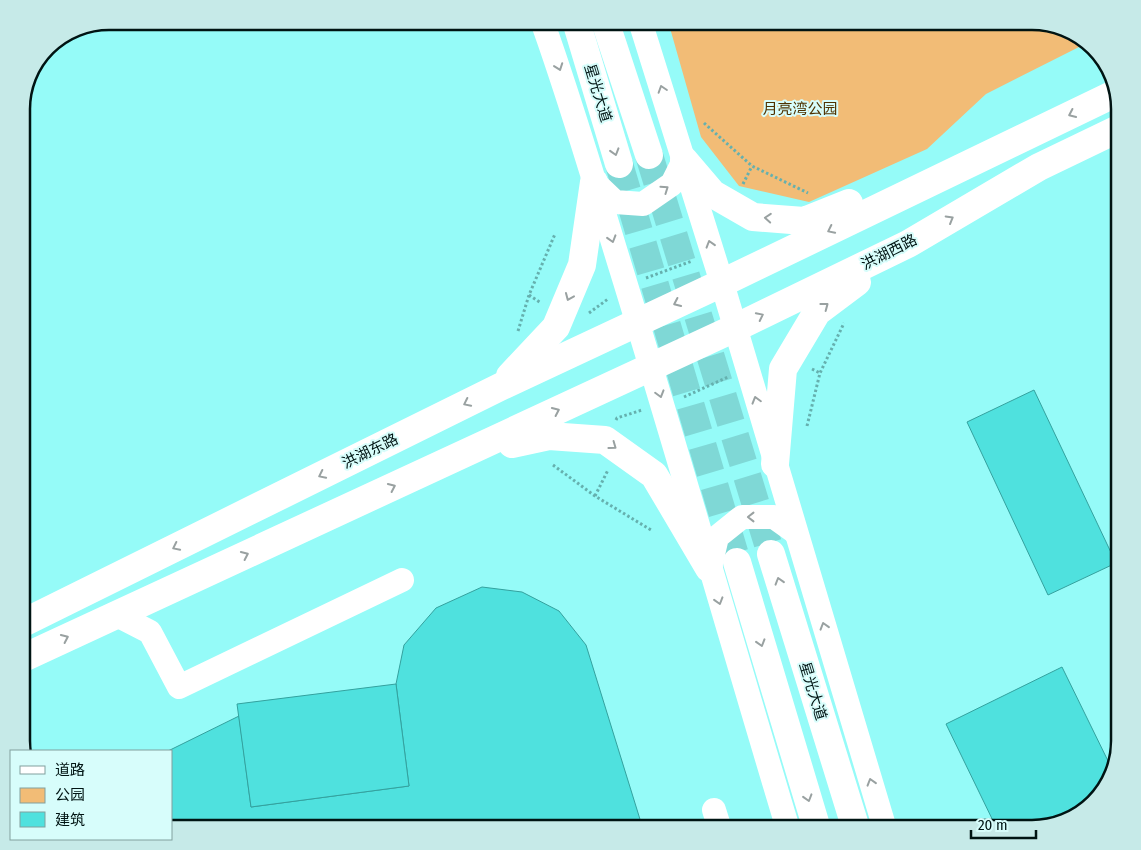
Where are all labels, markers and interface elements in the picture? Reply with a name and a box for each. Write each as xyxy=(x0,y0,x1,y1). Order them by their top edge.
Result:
one-way arrow xyxy=(553,62,563,71)
street label: 星光大道 xyxy=(581,62,615,124)
one-way arrow xyxy=(657,86,667,94)
park label: 月亮湾公园 xyxy=(762,100,838,118)
one-way arrow xyxy=(1068,108,1077,118)
one-way arrow xyxy=(610,147,620,155)
one-way arrow xyxy=(660,186,669,195)
one-way arrow xyxy=(763,213,771,224)
one-way arrow xyxy=(945,216,954,226)
one-way arrow xyxy=(827,223,836,234)
street label: 洪湖西路 xyxy=(858,230,920,274)
one-way arrow xyxy=(606,234,616,243)
one-way arrow xyxy=(705,241,715,249)
one-way arrow xyxy=(564,292,575,301)
one-way arrow xyxy=(674,297,683,307)
one-way arrow xyxy=(819,303,829,312)
one-way arrow xyxy=(755,312,764,322)
one-way arrow xyxy=(654,390,665,398)
one-way arrow xyxy=(463,397,472,407)
one-way arrow xyxy=(752,397,762,405)
one-way arrow xyxy=(550,407,559,417)
street label: 洪湖东路 xyxy=(339,430,401,472)
one-way arrow xyxy=(608,440,617,449)
one-way arrow xyxy=(318,469,327,479)
one-way arrow xyxy=(387,483,396,493)
one-way arrow xyxy=(747,512,755,522)
one-way arrow xyxy=(172,541,181,551)
one-way arrow xyxy=(240,550,249,561)
one-way arrow xyxy=(775,578,785,586)
one-way arrow xyxy=(714,596,724,604)
one-way arrow xyxy=(819,623,829,631)
one-way arrow xyxy=(60,634,69,644)
one-way arrow xyxy=(756,638,766,646)
street label: 星光大道 xyxy=(796,660,830,722)
legend xyxy=(10,750,172,840)
text: 道路 xyxy=(55,761,85,779)
one-way arrow xyxy=(866,778,876,787)
text: 公园 xyxy=(55,786,85,804)
one-way arrow xyxy=(802,794,812,802)
scale bar xyxy=(971,808,1036,840)
text: 建筑 xyxy=(55,811,85,829)
text: 20 m xyxy=(978,816,1008,834)

